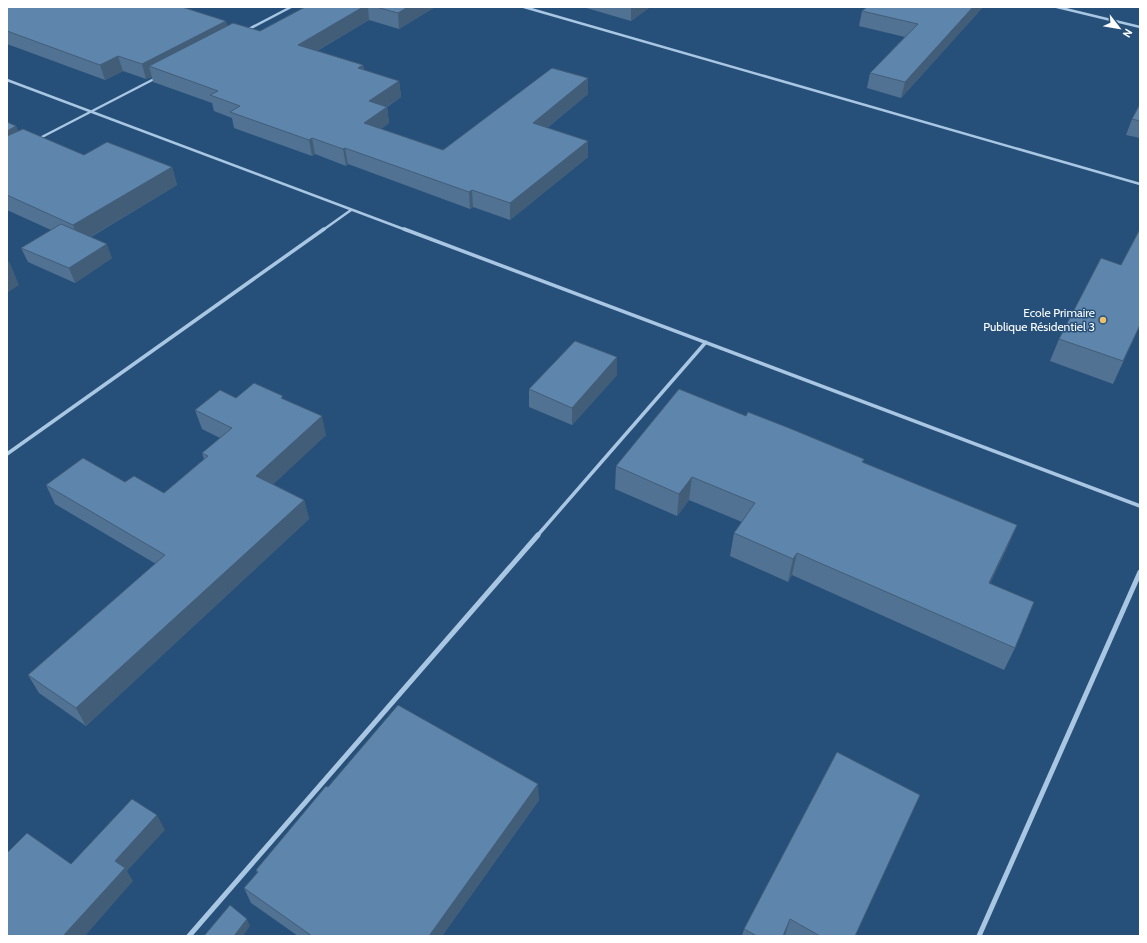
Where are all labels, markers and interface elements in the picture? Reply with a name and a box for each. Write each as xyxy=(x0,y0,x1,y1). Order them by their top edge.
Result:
north arrow xyxy=(1099,8,1139,48)
text: N xyxy=(1120,26,1136,40)
place label: Ecole Primaire Publique Résidentiel 3 xyxy=(983,305,1095,334)
marker: Ecole Primaire Publique Résidentiel 3 xyxy=(1098,315,1108,325)

